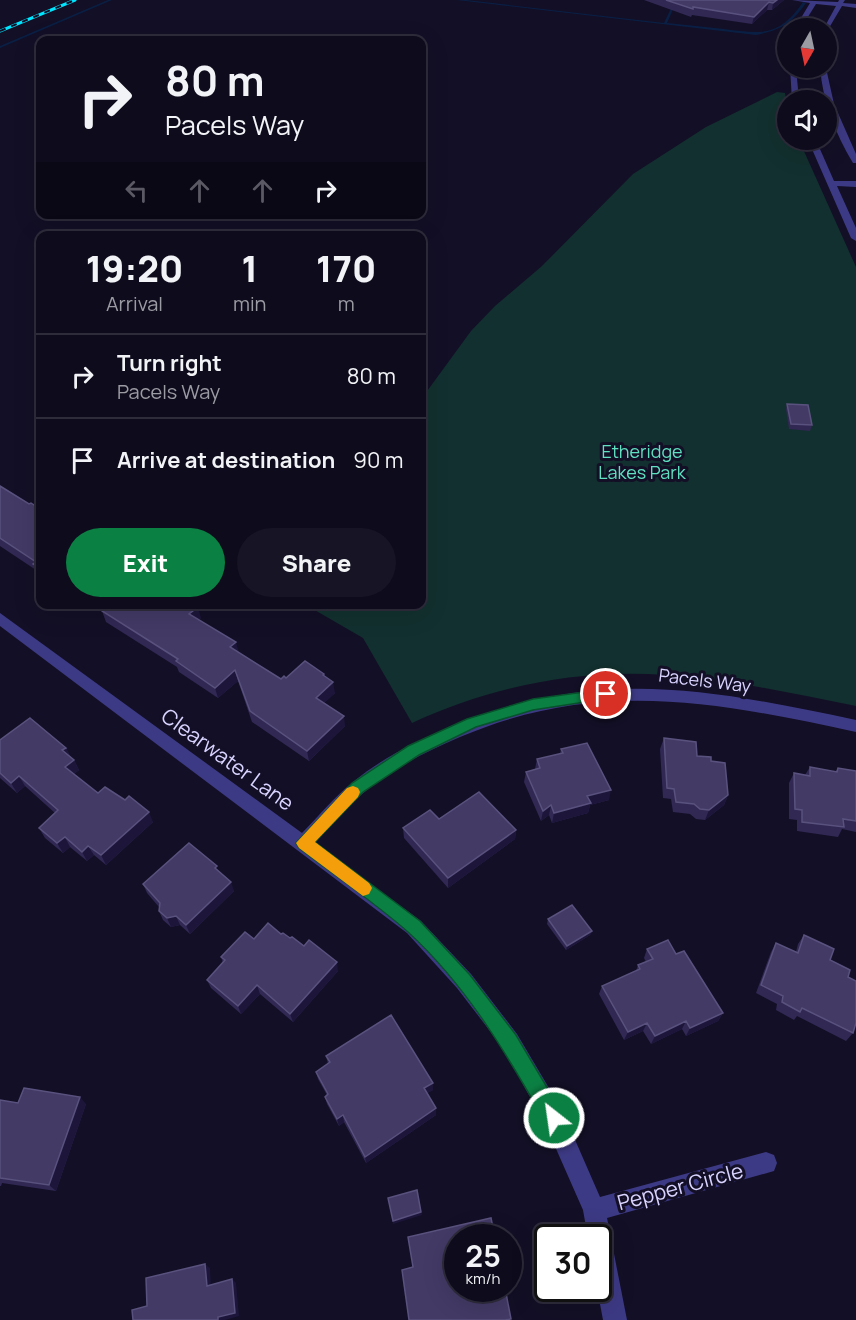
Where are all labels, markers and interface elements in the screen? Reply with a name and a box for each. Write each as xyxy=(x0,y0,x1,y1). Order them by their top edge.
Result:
north arrow xyxy=(777,18,837,78)
map controls xyxy=(777,18,837,150)
text: 80 m xyxy=(165,51,265,109)
icon: right xyxy=(66,60,144,138)
button: sound xyxy=(777,90,837,150)
text: Pacels Way xyxy=(165,106,304,143)
icon: left xyxy=(120,174,153,207)
icon: ahead xyxy=(183,174,216,207)
icon: ahead xyxy=(246,174,279,207)
icon: right xyxy=(309,174,342,207)
text: 19:20 xyxy=(86,244,183,293)
text: 1 xyxy=(242,244,258,293)
text: 170 xyxy=(316,244,376,293)
text: Arrival xyxy=(106,290,163,317)
text: min xyxy=(233,290,266,317)
text: m xyxy=(338,290,355,317)
text: Turn right xyxy=(117,348,222,378)
icon: right xyxy=(66,360,99,393)
text: 80 m xyxy=(347,361,396,391)
text: Pacels Way xyxy=(117,378,220,405)
park label: Etheridge Lakes Park xyxy=(598,439,687,484)
icon: arrive xyxy=(66,444,99,477)
text: Arrive at destination xyxy=(117,445,335,475)
text: 90 m xyxy=(353,445,404,475)
button: Exit xyxy=(66,528,225,597)
button: Share xyxy=(237,528,396,597)
street label: Pacels Way xyxy=(657,662,753,698)
pin xyxy=(580,668,631,719)
icon: arrive xyxy=(589,677,622,710)
street label: Clearwater Lane xyxy=(156,701,300,817)
position arrow xyxy=(522,1086,586,1150)
street label: Pepper Circle xyxy=(614,1156,746,1216)
speed limit sign: 30 xyxy=(534,1224,612,1302)
text: 25 xyxy=(465,1235,501,1276)
text: km/h xyxy=(466,1268,500,1289)

